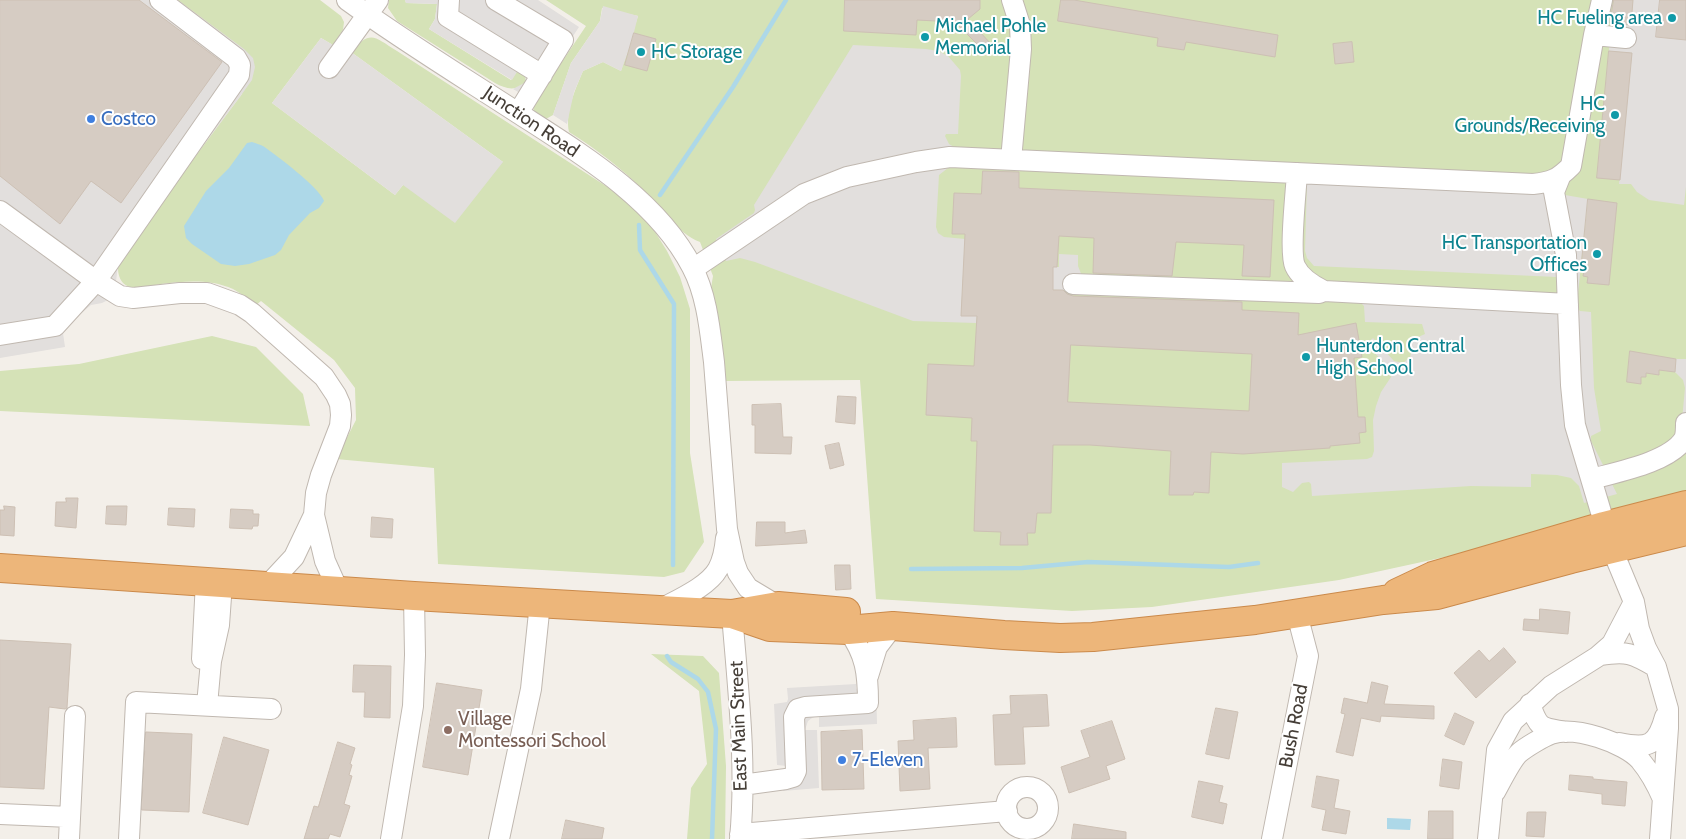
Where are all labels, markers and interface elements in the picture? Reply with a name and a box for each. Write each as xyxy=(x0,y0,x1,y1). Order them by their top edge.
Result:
place label: HC Fueling area xyxy=(1537,7,1662,29)
marker: HC Fueling area xyxy=(1666,12,1678,24)
place label: Michael Pohle Memorial xyxy=(935,15,1046,59)
marker: Michael Pohle Memorial xyxy=(919,31,931,43)
place label: HC Storage xyxy=(651,41,742,63)
marker: HC Storage xyxy=(635,46,647,58)
street label: Junction Road xyxy=(479,82,583,162)
place label: HC Grounds/Receiving xyxy=(1454,93,1605,137)
place label: Costco xyxy=(101,108,156,130)
marker: HC Grounds/Receiving xyxy=(1609,109,1621,121)
marker: Costco xyxy=(85,113,97,125)
place label: HC Transportation Offices xyxy=(1442,232,1587,276)
marker: HC Transportation Offices xyxy=(1591,248,1603,260)
place label: Hunterdon Central High School xyxy=(1316,335,1465,379)
marker: Hunterdon Central High School xyxy=(1300,351,1312,363)
street label: East Main Street xyxy=(725,660,753,792)
street label: Bush Road xyxy=(1275,682,1313,770)
place label: Village Montessori School xyxy=(458,708,606,752)
marker: Village Montessori School xyxy=(442,724,454,736)
place label: 7-Eleven xyxy=(852,749,923,771)
marker: 7-Eleven xyxy=(836,754,848,766)

